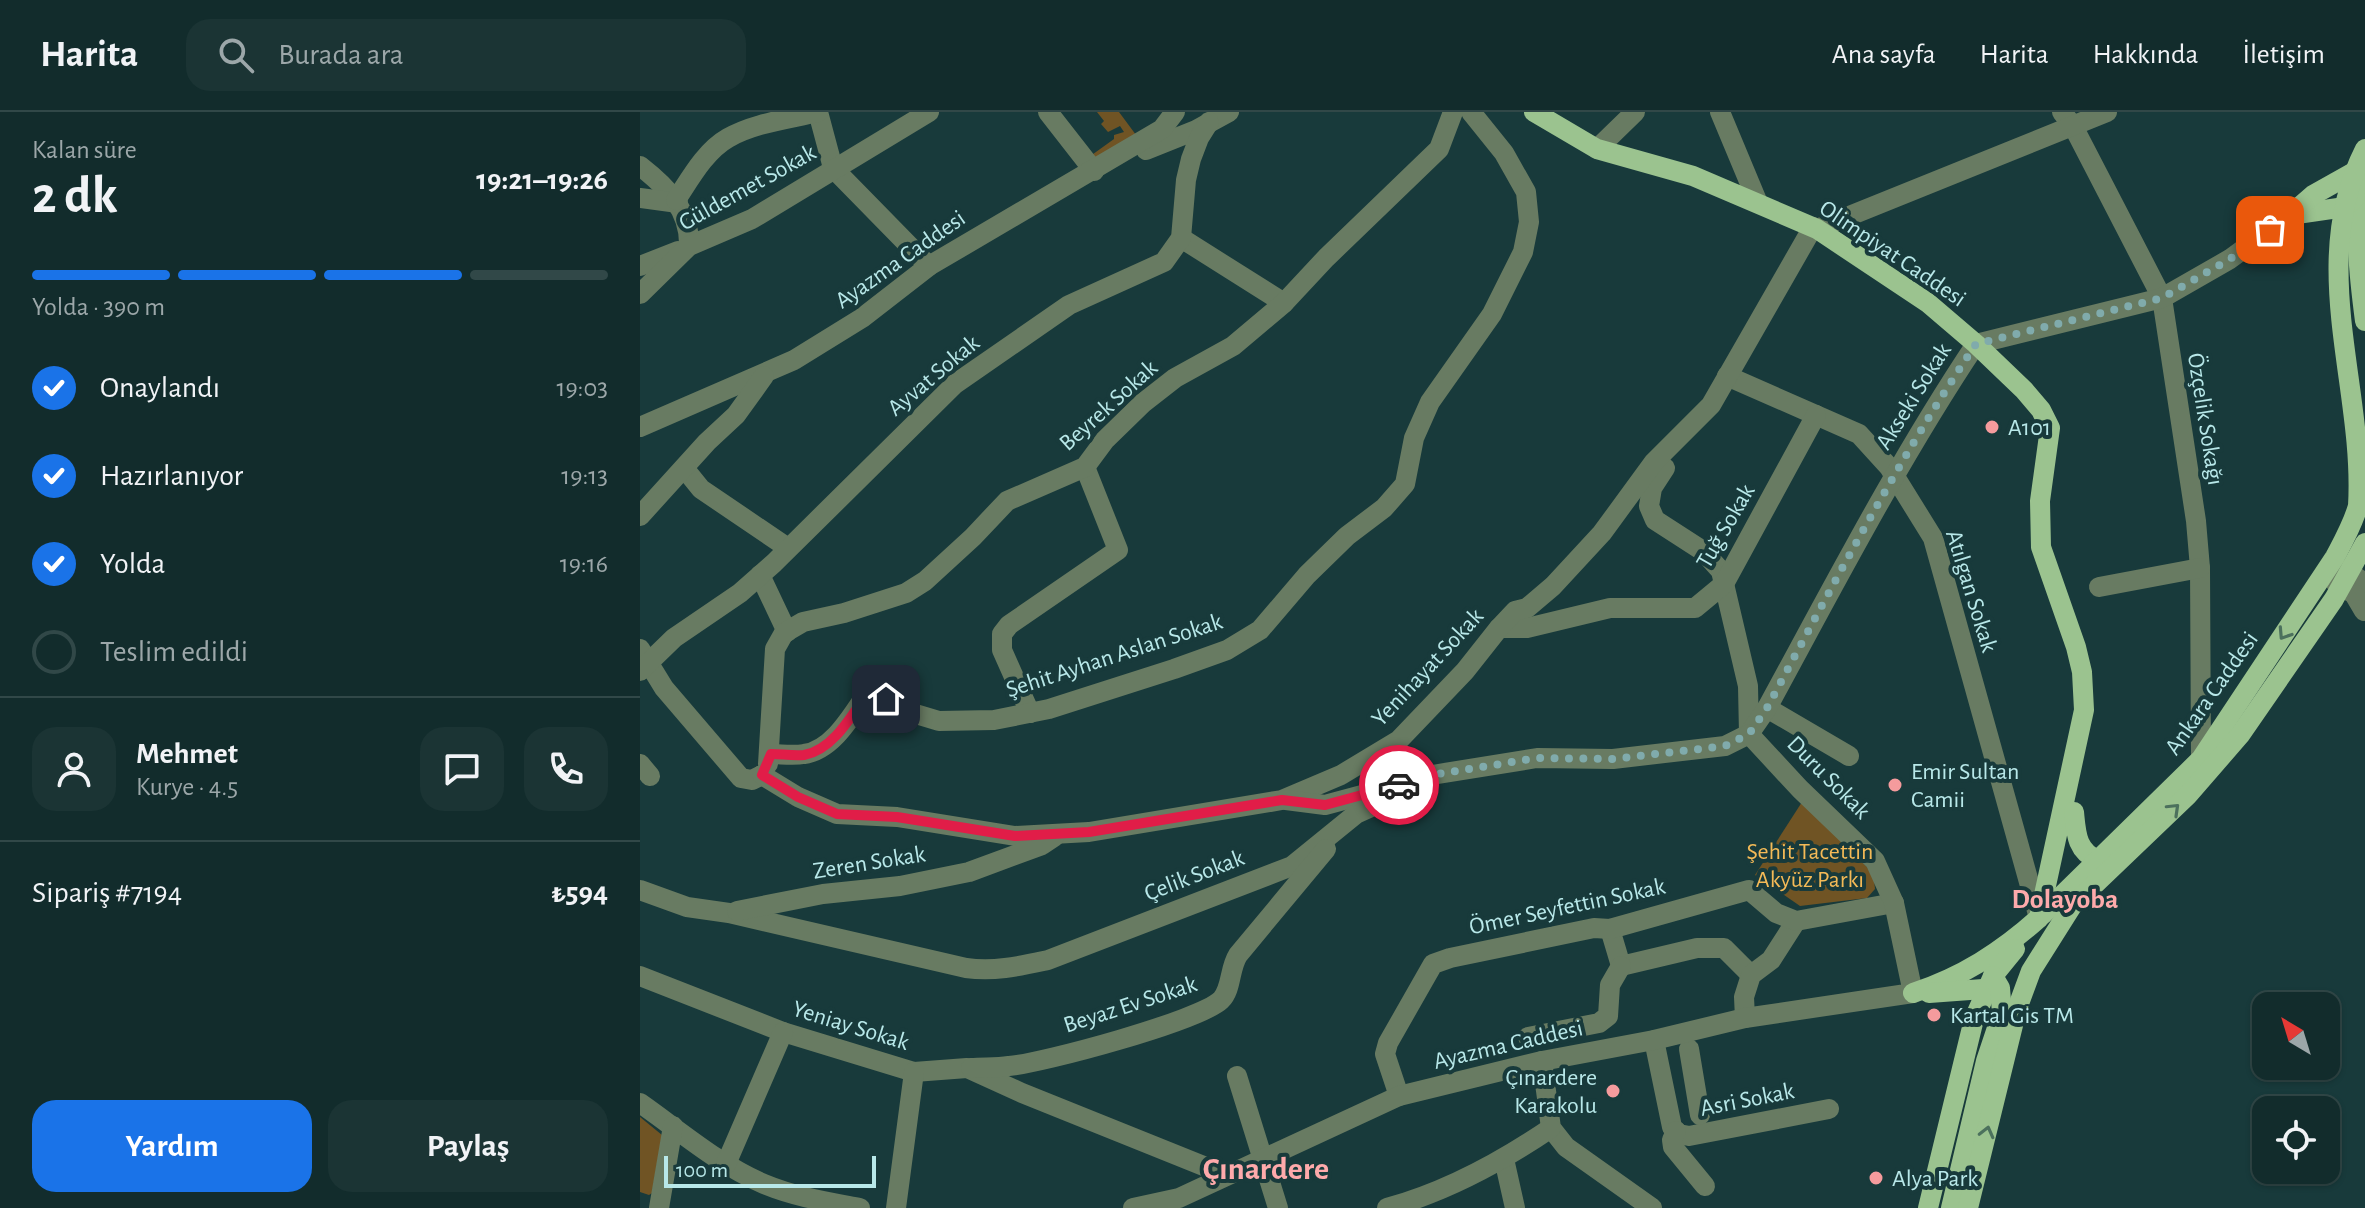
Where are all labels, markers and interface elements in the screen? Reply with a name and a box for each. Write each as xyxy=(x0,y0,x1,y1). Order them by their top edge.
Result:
search box xyxy=(186,19,746,91)
icon: search xyxy=(214,33,258,77)
text: Harita xyxy=(40,36,138,74)
text: Burada ara xyxy=(278,40,404,70)
text: Ana sayfa xyxy=(1832,41,1936,69)
text: Harita xyxy=(1980,41,2049,69)
text: Hakkında xyxy=(2093,41,2198,69)
text: İletişim xyxy=(2242,41,2325,69)
text: Kalan süre xyxy=(32,137,137,163)
street label: Güldemet Sokak xyxy=(675,140,820,235)
text: 19:21–19:26 xyxy=(476,165,608,195)
text: 2 dk xyxy=(32,170,117,222)
street label: Olimpiyat Caddesi xyxy=(1815,196,1970,312)
pin xyxy=(2236,196,2304,264)
street label: Ayazma Caddesi xyxy=(831,206,970,313)
icon: bag xyxy=(2248,208,2292,252)
text: Yolda · 390 m xyxy=(32,294,165,320)
street label: Ayvat Sokak xyxy=(883,331,984,421)
street label: Akseki Sokak xyxy=(1872,339,1956,454)
street label: Özçelik Sokağı xyxy=(2183,351,2228,487)
street label: Beyrek Sokak xyxy=(1055,356,1162,456)
icon: check xyxy=(32,366,76,410)
text: Onaylandı xyxy=(100,373,220,403)
text: 19:03 xyxy=(556,375,608,401)
place label: A101 xyxy=(2008,416,2051,440)
marker: A101 xyxy=(1983,418,2001,436)
icon: check xyxy=(32,454,76,498)
text: Hazırlanıyor xyxy=(100,461,243,491)
text: 19:13 xyxy=(561,463,608,489)
street label: Tuğ Sokak xyxy=(1692,480,1760,573)
street label: Atılgan Sokak xyxy=(1941,527,2001,655)
icon: check xyxy=(32,542,76,586)
text: Yolda xyxy=(100,549,165,579)
text: 19:16 xyxy=(560,551,608,577)
street label: Yenihayat Sokak xyxy=(1367,604,1488,731)
street label: Şehit Ayhan Aslan Sokak xyxy=(1003,610,1226,702)
one-way arrow xyxy=(2278,625,2293,639)
street label: Ankara Caddesi xyxy=(2161,628,2263,759)
text: Teslim edildi xyxy=(100,637,248,667)
pin xyxy=(852,665,920,733)
icon: home xyxy=(864,677,908,721)
button: person xyxy=(32,727,116,811)
button: chat xyxy=(420,727,504,811)
button: phone xyxy=(524,727,608,811)
street label: Duru Sokak xyxy=(1782,732,1874,824)
text: Mehmet xyxy=(136,739,238,769)
courier xyxy=(1359,745,1439,825)
place label: Emir Sultan Camii xyxy=(1911,760,2019,812)
icon: car xyxy=(1377,763,1421,807)
text: Kurye · 4.5 xyxy=(136,774,238,800)
marker: Emir Sultan Camii xyxy=(1886,776,1904,794)
one-way arrow xyxy=(2165,803,2179,818)
park label: Şehit Tacettin Akyüz Parkı xyxy=(1747,840,1873,892)
street label: Zeren Sokak xyxy=(811,842,927,884)
street label: Çelik Sokak xyxy=(1141,846,1248,906)
street label: Ömer Seyfettin Sokak xyxy=(1467,873,1668,939)
text: Sipariş #7194 xyxy=(32,878,182,908)
text: ₺594 xyxy=(551,878,608,908)
district label: Dolayoba xyxy=(2012,886,2118,914)
street label: Beyaz Ev Sokak xyxy=(1061,972,1200,1038)
north arrow xyxy=(2252,992,2340,1080)
map controls xyxy=(2252,992,2340,1184)
street label: Yeniay Sokak xyxy=(790,997,912,1055)
place label: Kartal Gis TM xyxy=(1950,1004,2074,1028)
marker: Kartal Gis TM xyxy=(1925,1006,1943,1024)
street label: Ayazma Caddesi xyxy=(1431,1016,1585,1074)
place label: Çınardere Karakolu xyxy=(1505,1066,1597,1118)
street label: Asri Sokak xyxy=(1698,1079,1796,1121)
marker: Çınardere Karakolu xyxy=(1604,1082,1622,1100)
button: locate xyxy=(2252,1096,2340,1184)
button: Yardım xyxy=(32,1100,312,1192)
button: Paylaş xyxy=(328,1100,608,1192)
one-way arrow xyxy=(1977,1126,1994,1140)
scale bar xyxy=(664,1152,876,1188)
district label: Çınardere xyxy=(1203,1153,1329,1185)
text: 100 m xyxy=(676,1159,728,1181)
place label: Alya Park xyxy=(1892,1167,1978,1191)
marker: Alya Park xyxy=(1867,1169,1885,1187)

